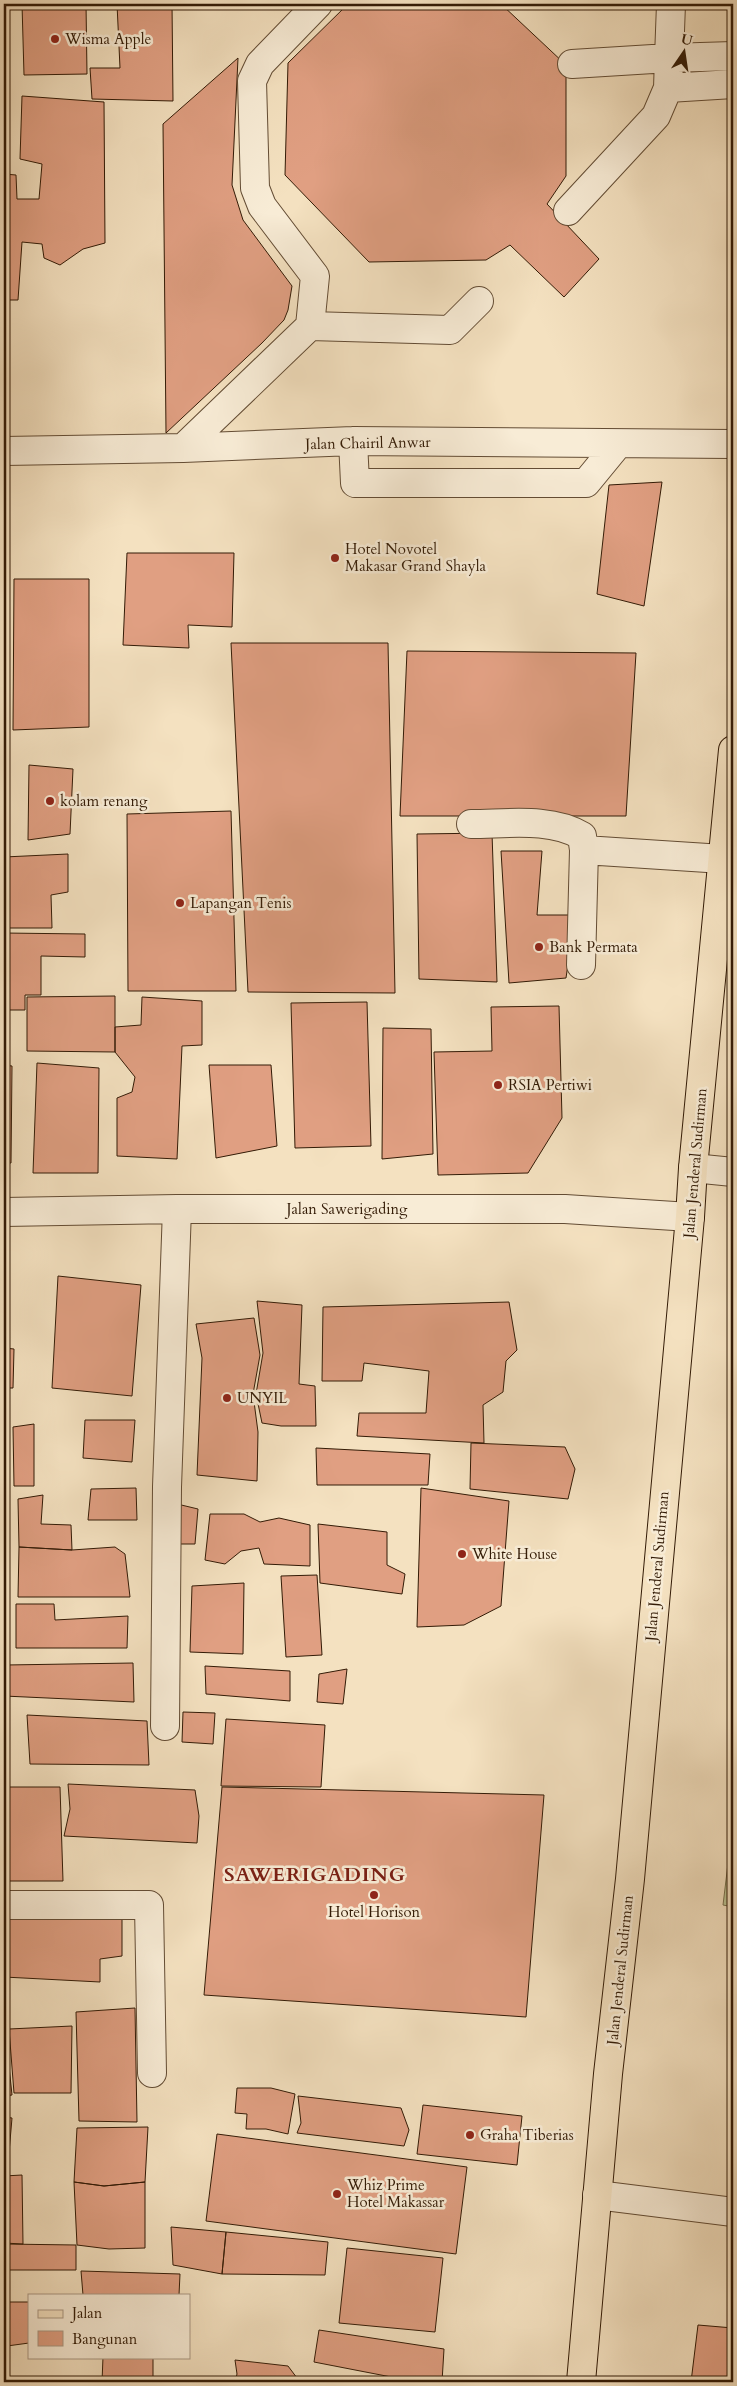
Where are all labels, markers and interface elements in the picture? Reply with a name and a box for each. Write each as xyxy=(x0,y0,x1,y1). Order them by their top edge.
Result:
north arrow xyxy=(660,28,710,78)
place label: Wisma Apple xyxy=(64,29,151,49)
text: U xyxy=(679,29,695,50)
marker: Wisma Apple xyxy=(49,33,61,45)
street label: Jalan Chairil Anwar xyxy=(303,432,431,454)
place label: Hotel Novotel Makasar Grand Shayla xyxy=(345,539,486,576)
marker: Hotel Novotel Makasar Grand Shayla xyxy=(329,552,341,564)
place label: kolam renang xyxy=(60,791,148,811)
marker: kolam renang xyxy=(44,795,56,807)
place label: Lapangan Tenis xyxy=(190,893,292,913)
marker: Lapangan Tenis xyxy=(174,897,186,909)
place label: Bank Permata xyxy=(549,937,638,957)
marker: Bank Permata xyxy=(533,941,545,953)
place label: RSIA Pertiwi xyxy=(508,1075,592,1095)
marker: RSIA Pertiwi xyxy=(492,1079,504,1091)
street label: Jalan Jenderal Sudirman xyxy=(678,1087,712,1241)
street label: Jalan Sawerigading xyxy=(285,1199,408,1219)
place label: UNYIL xyxy=(237,1388,288,1408)
marker: UNYIL xyxy=(221,1392,233,1404)
street label: Jalan Jenderal Sudirman xyxy=(640,1490,674,1644)
place label: White House xyxy=(471,1544,557,1564)
marker: White House xyxy=(456,1548,468,1560)
district label: SAWERIGADING xyxy=(224,1861,406,1888)
marker: Hotel Horison xyxy=(368,1889,380,1901)
street label: Jalan Jenderal Sudirman xyxy=(602,1894,638,2048)
place label: Hotel Horison xyxy=(328,1902,420,1922)
place label: Graha Tiberias xyxy=(480,2125,574,2145)
marker: Graha Tiberias xyxy=(464,2129,476,2141)
place label: Whiz Prime Hotel Makassar xyxy=(346,2175,445,2212)
marker: Whiz Prime Hotel Makassar xyxy=(331,2188,343,2200)
legend xyxy=(28,2294,190,2358)
text: Jalan xyxy=(70,2303,103,2323)
text: Bangunan xyxy=(72,2329,138,2349)

